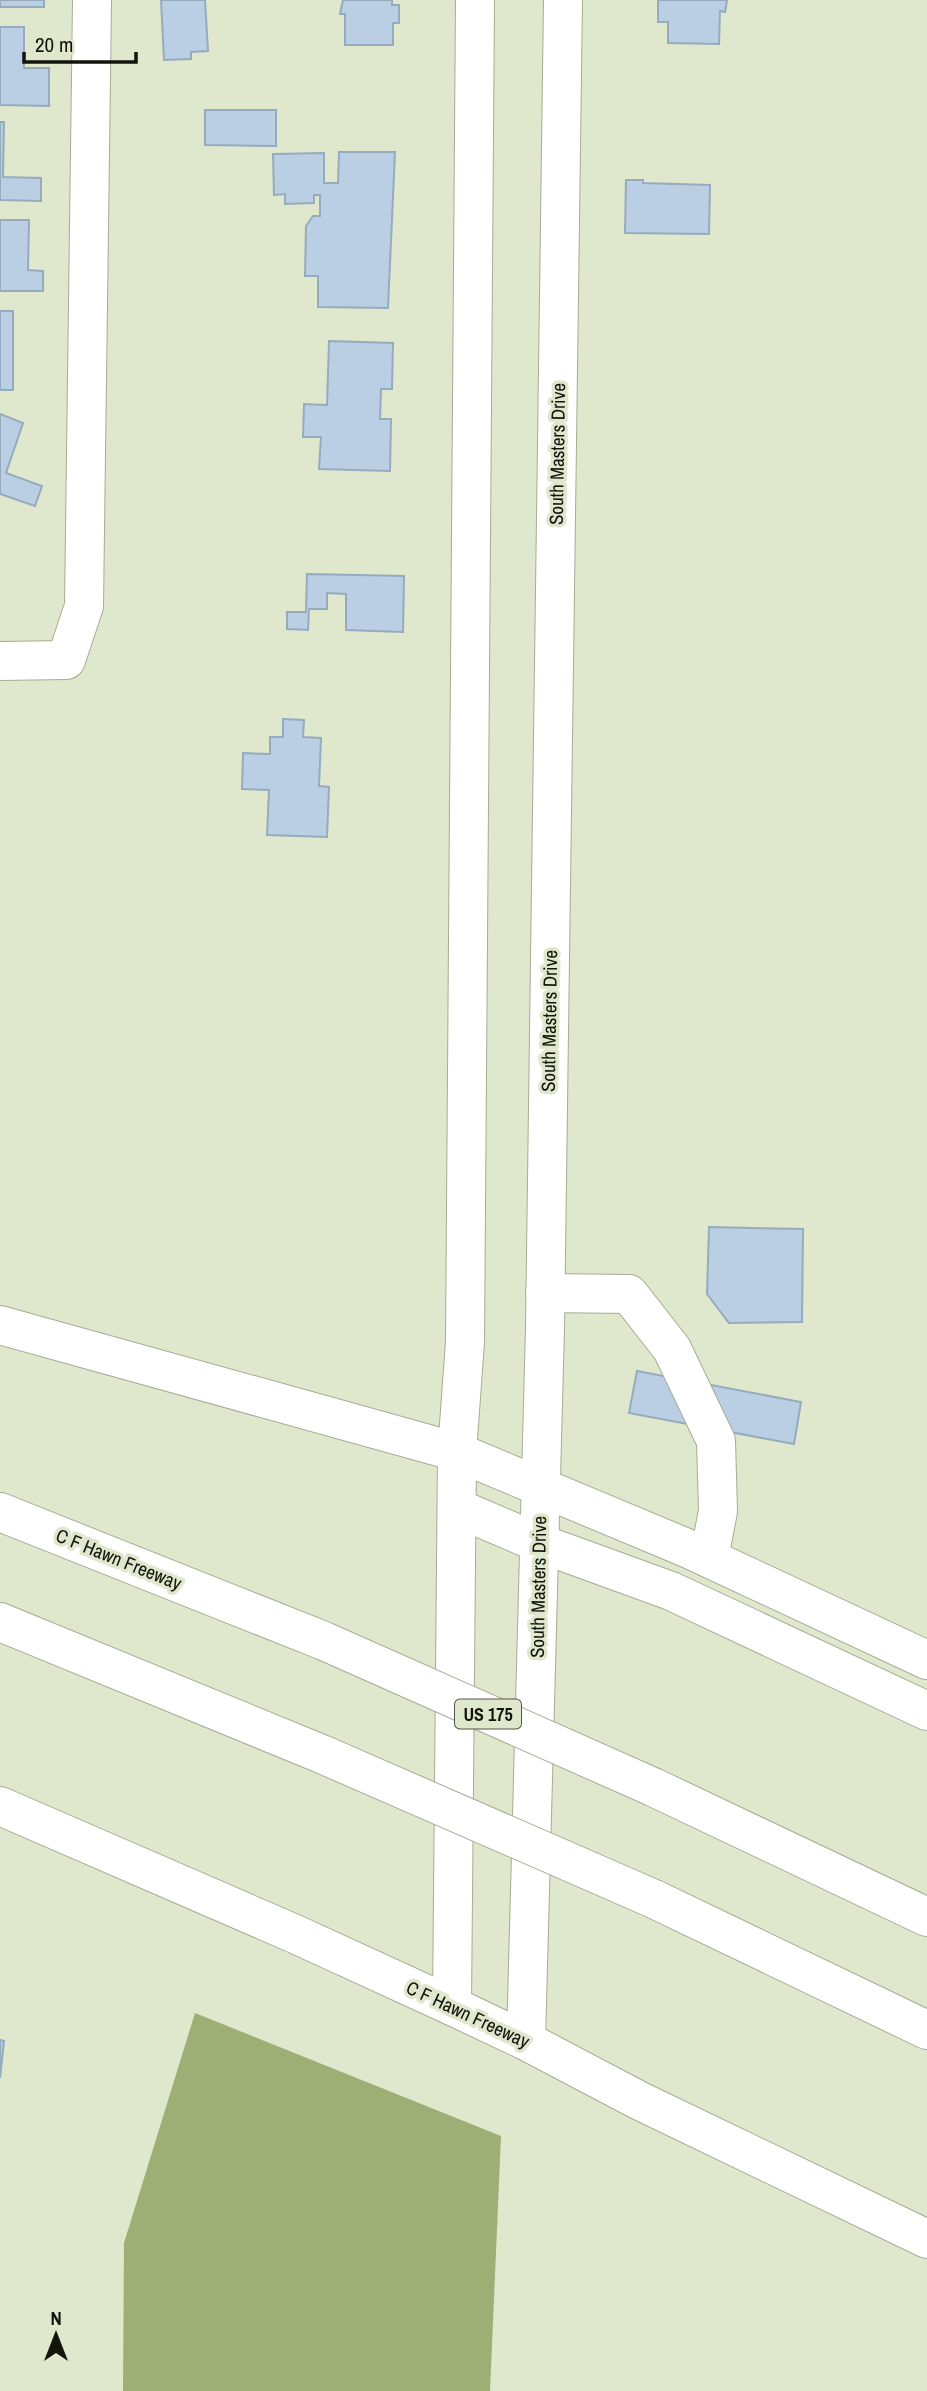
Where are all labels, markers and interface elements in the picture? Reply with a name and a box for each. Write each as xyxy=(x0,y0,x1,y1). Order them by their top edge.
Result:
scale bar xyxy=(24,21,136,65)
text: 20 m xyxy=(35,30,73,59)
street label: South Masters Drive xyxy=(543,383,571,525)
street label: South Masters Drive xyxy=(535,950,563,1092)
street label: South Masters Drive xyxy=(524,1516,552,1658)
street label: C F Hawn Freeway xyxy=(52,1522,186,1596)
road number: US 175 xyxy=(455,1700,521,1728)
street label: C F Hawn Freeway xyxy=(402,1974,534,2054)
north arrow xyxy=(21,2300,91,2370)
text: N xyxy=(50,2305,62,2331)

